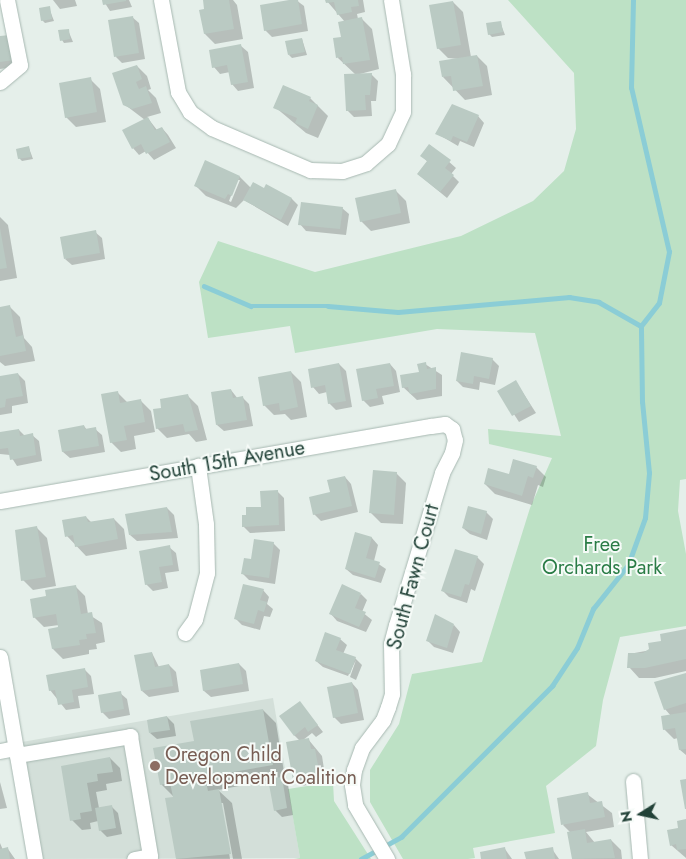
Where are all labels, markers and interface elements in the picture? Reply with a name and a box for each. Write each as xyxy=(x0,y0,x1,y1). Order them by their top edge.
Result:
street label: South 15th Avenue xyxy=(147,436,307,486)
street label: South Fawn Court xyxy=(382,502,444,652)
park label: Free Orchards Park xyxy=(542,533,662,580)
place label: Oregon Child Development Coalition xyxy=(165,742,357,789)
marker: Oregon Child Development Coalition xyxy=(149,760,161,772)
north arrow xyxy=(616,789,666,839)
text: N xyxy=(615,809,637,824)

